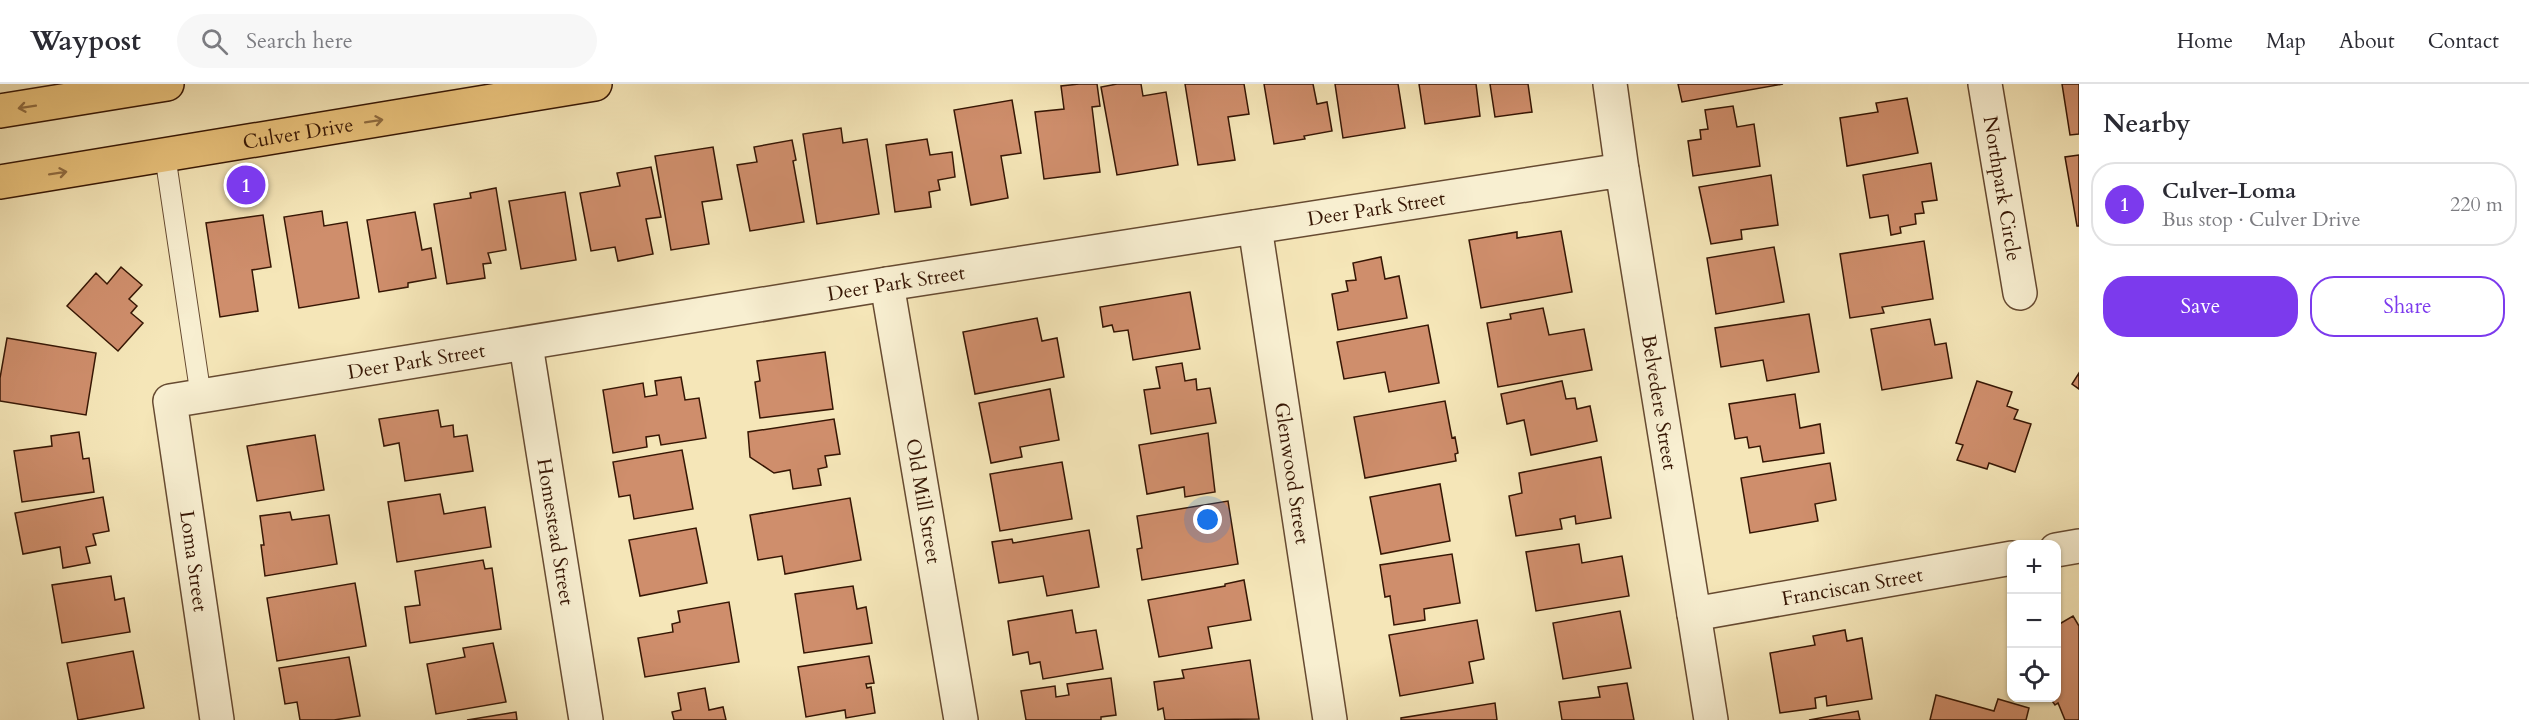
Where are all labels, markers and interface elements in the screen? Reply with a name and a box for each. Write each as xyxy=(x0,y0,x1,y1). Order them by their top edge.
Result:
search box xyxy=(177,14,597,68)
text: Waypost xyxy=(30,22,141,60)
icon: search xyxy=(198,25,231,58)
text: Search here xyxy=(246,26,353,56)
text: Home xyxy=(2177,27,2233,56)
text: Map xyxy=(2266,27,2306,56)
text: About xyxy=(2339,27,2395,56)
text: Contact xyxy=(2428,27,2499,56)
one-way arrow xyxy=(17,101,37,112)
text: Nearby xyxy=(2103,106,2191,141)
street label: Culver Drive xyxy=(241,111,355,156)
street label: Northpark Circle xyxy=(1977,114,2027,263)
one-way arrow xyxy=(364,115,384,126)
pin: 1 xyxy=(226,162,266,208)
one-way arrow xyxy=(47,167,67,178)
text: Culver-Loma xyxy=(2162,176,2296,206)
street label: Deer Park Street xyxy=(1305,185,1448,233)
text: 1 xyxy=(2119,191,2130,218)
text: 220 m xyxy=(2450,191,2503,218)
text: Bus stop · Culver Drive xyxy=(2162,206,2361,233)
street label: Deer Park Street xyxy=(825,259,968,308)
button: Save xyxy=(2103,276,2298,337)
button: Share xyxy=(2310,276,2505,337)
street label: Belvedere Street xyxy=(1635,333,1684,473)
street label: Deer Park Street xyxy=(346,337,488,386)
street label: Glenwood Street xyxy=(1268,400,1316,547)
street label: Old Mill Street xyxy=(899,436,947,566)
street label: Homestead Street xyxy=(530,456,581,608)
your location xyxy=(1193,505,1222,534)
street label: Loma Street xyxy=(173,509,214,614)
map controls xyxy=(2007,540,2061,702)
button: + xyxy=(2007,540,2061,594)
street label: Franciscan Street xyxy=(1779,561,1926,612)
button: − xyxy=(2007,594,2061,648)
button: locate xyxy=(2007,648,2061,702)

